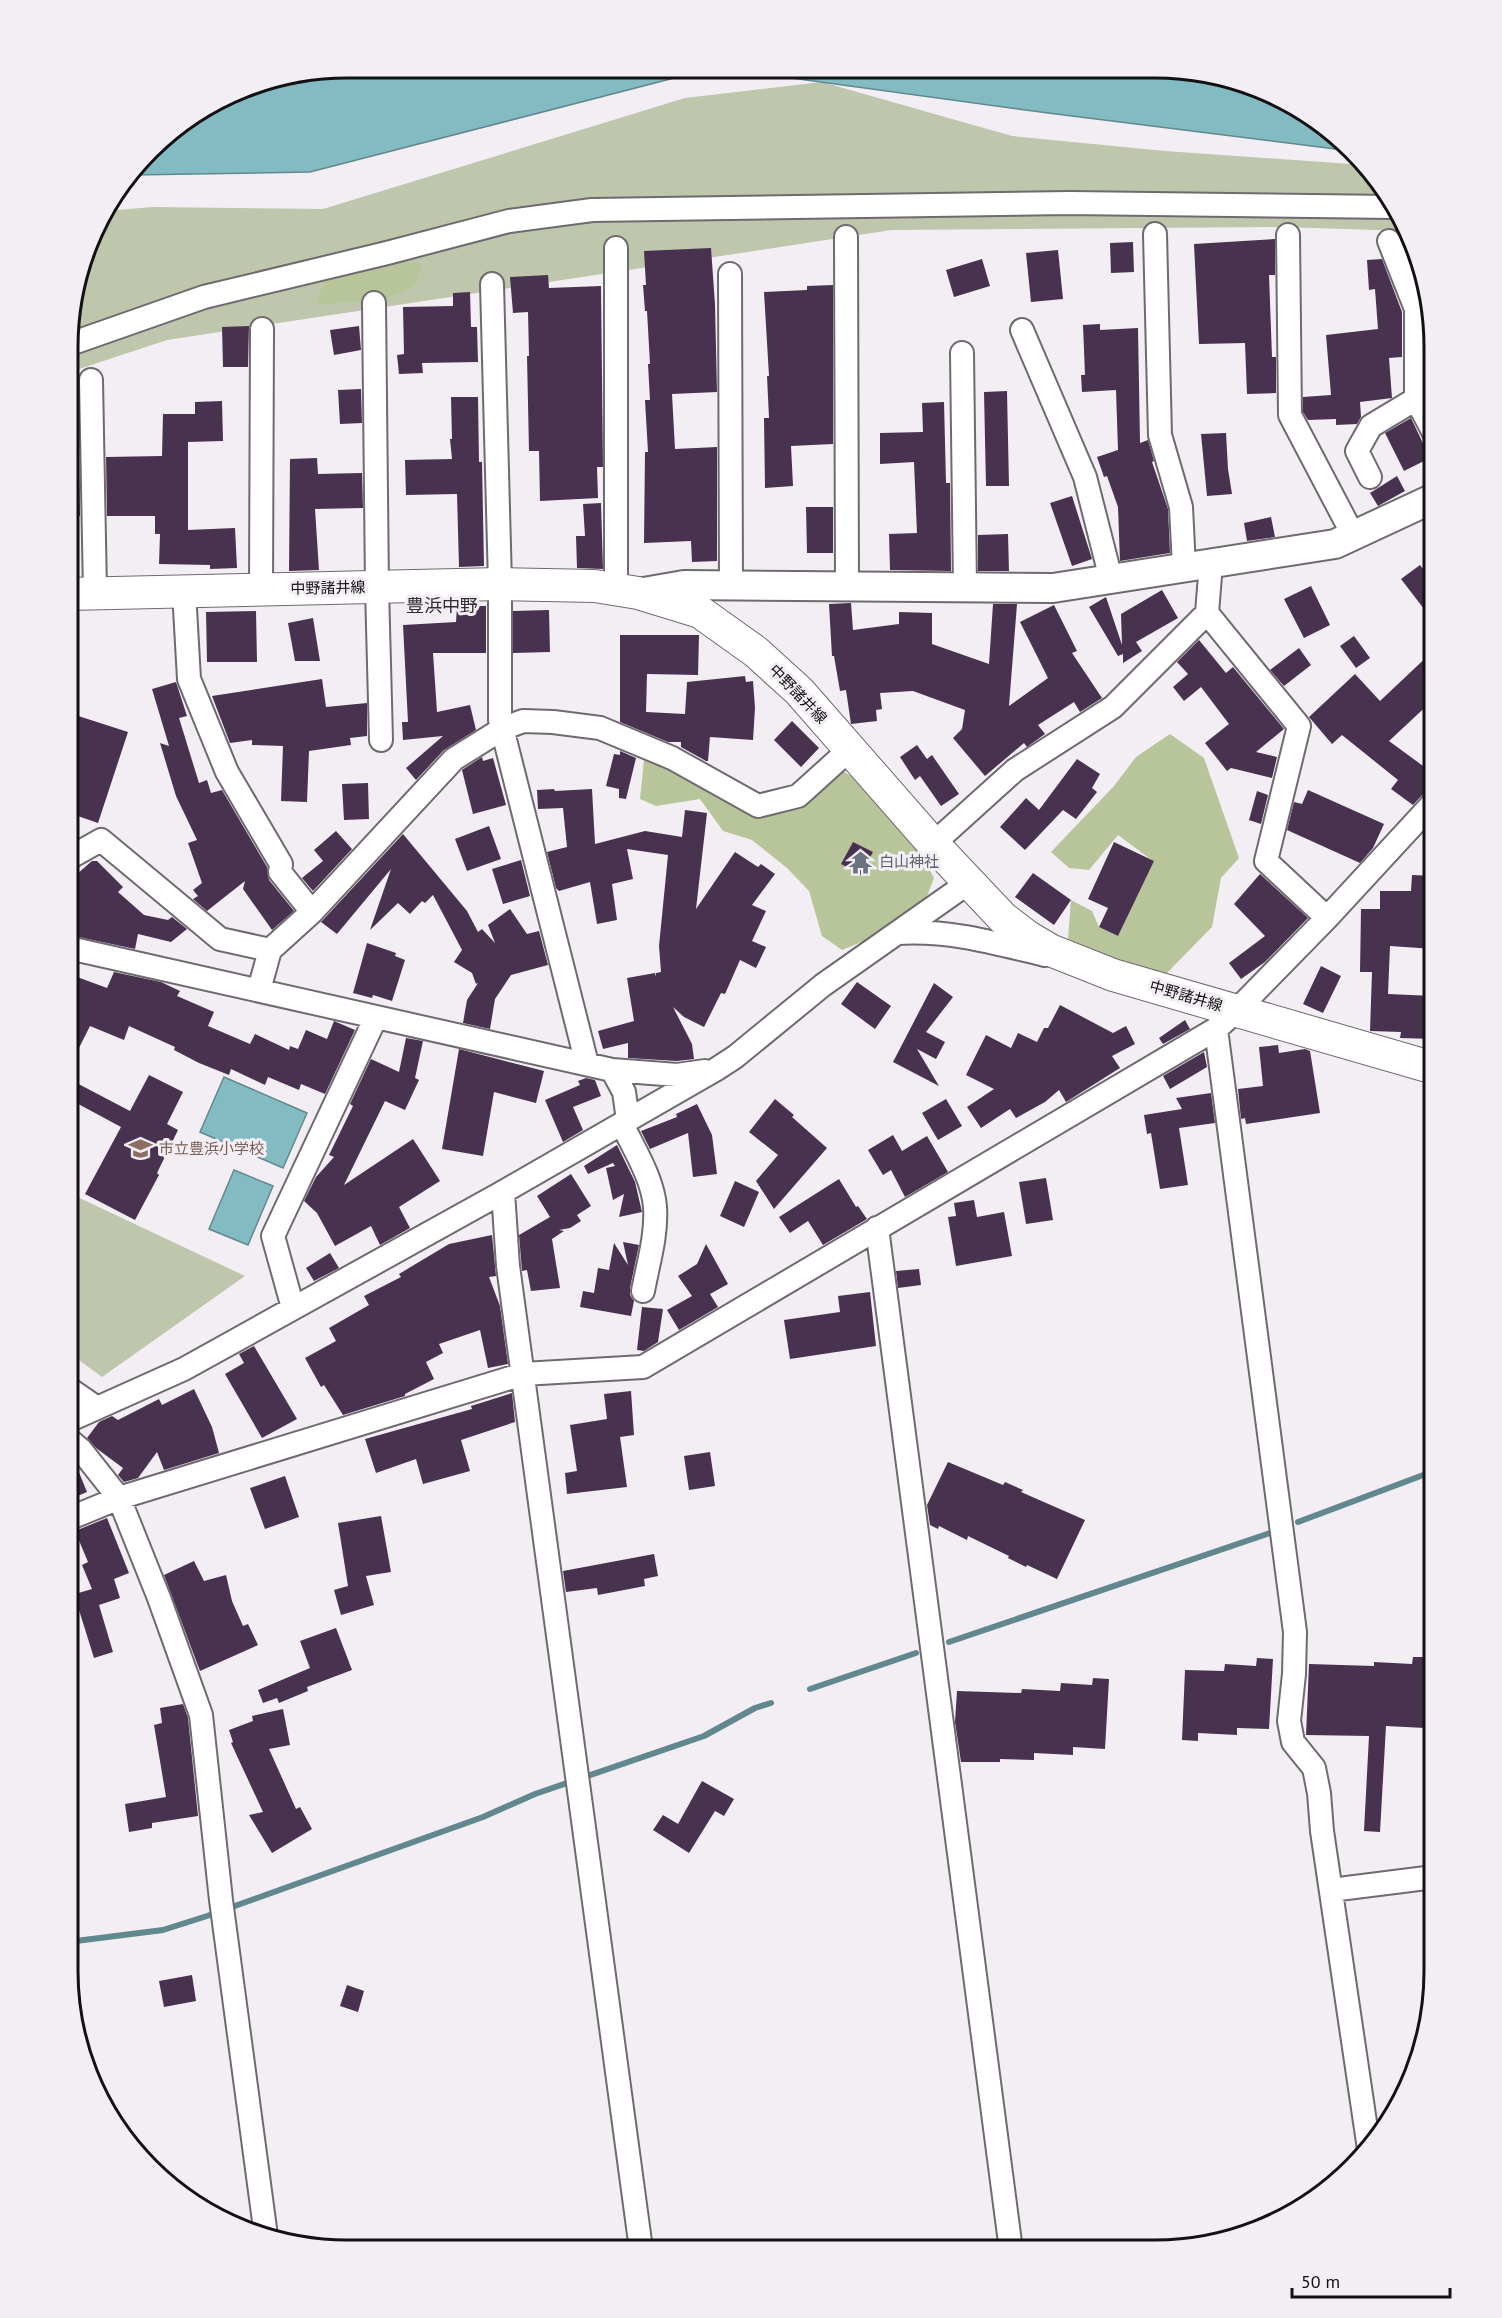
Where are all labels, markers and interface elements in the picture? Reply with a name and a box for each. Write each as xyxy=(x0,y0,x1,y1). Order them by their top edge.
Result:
street label: 中野諸井線 xyxy=(290,577,366,598)
district label: 豊浜中野 xyxy=(406,594,478,617)
street label: 中野諸井線 xyxy=(765,660,831,727)
temple icon: 白山神社 xyxy=(848,849,874,875)
place label: 白山神社 xyxy=(879,852,939,871)
street label: 中野諸井線 xyxy=(1147,976,1225,1015)
school or university icon: 市立豊浜小学校 xyxy=(128,1136,154,1162)
place label: 市立豊浜小学校 xyxy=(159,1139,264,1158)
scale bar xyxy=(1292,2261,1450,2299)
text: 50 m xyxy=(1301,2270,1340,2293)

